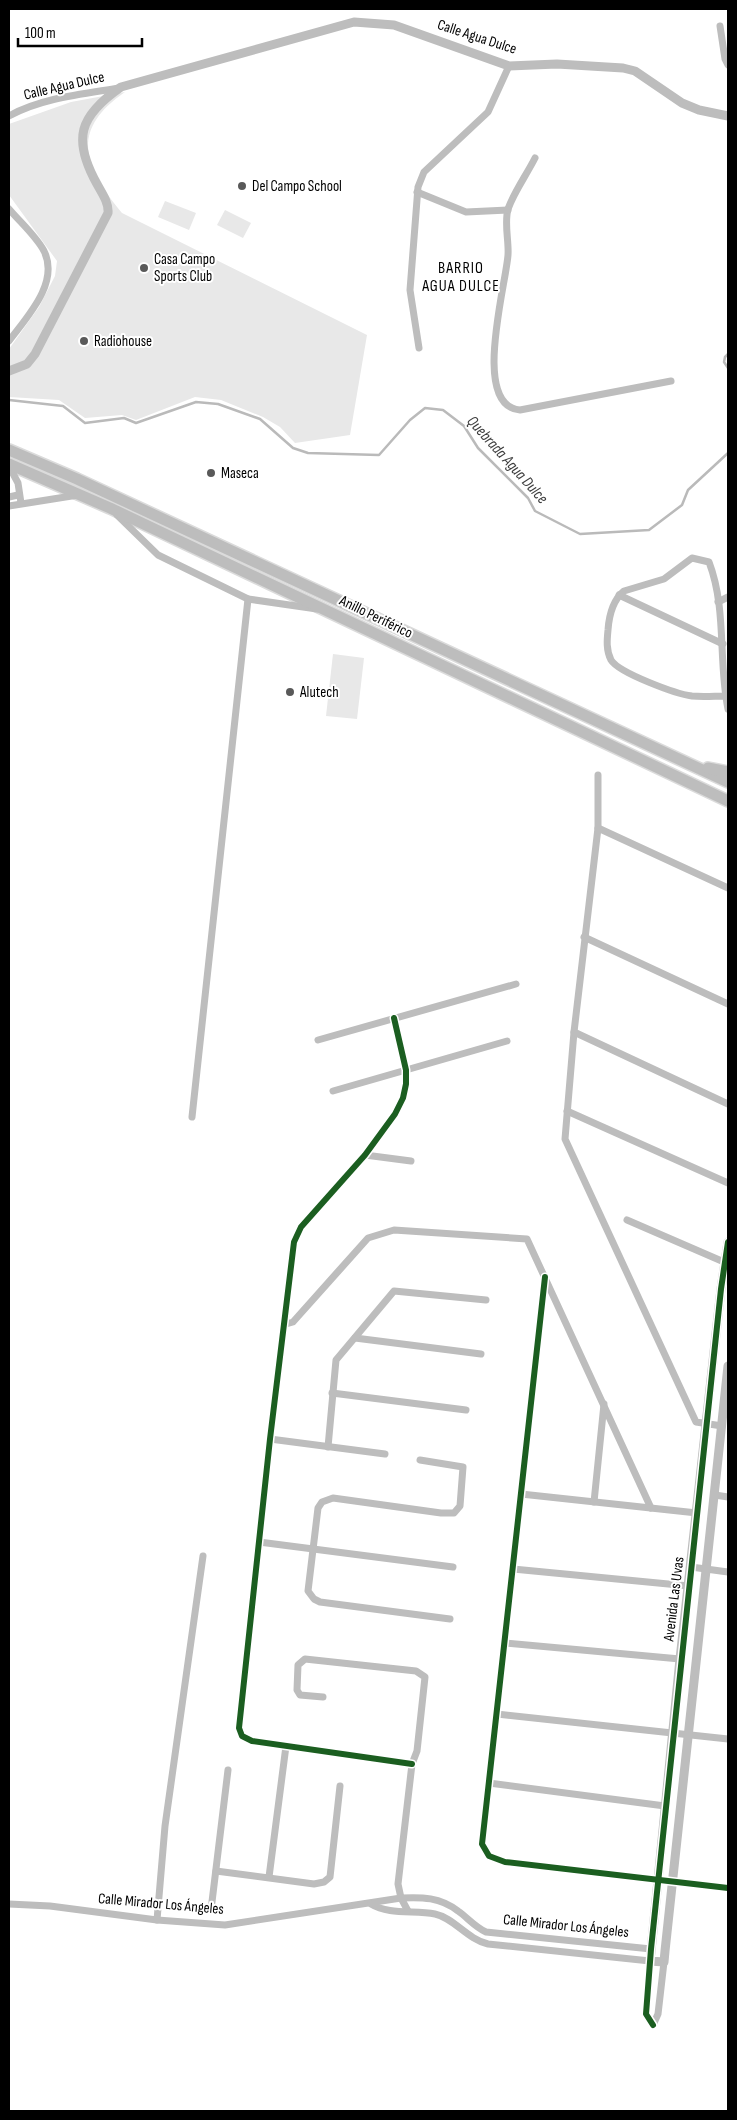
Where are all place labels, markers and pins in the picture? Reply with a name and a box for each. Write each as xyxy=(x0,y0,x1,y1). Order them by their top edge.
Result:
place label: Del Campo School xyxy=(252,177,342,196)
marker: Del Campo School xyxy=(236,180,248,192)
place label: Casa Campo Sports Club xyxy=(154,250,215,286)
marker: Casa Campo Sports Club xyxy=(138,262,150,274)
place label: Radiohouse xyxy=(94,332,152,351)
marker: Radiohouse xyxy=(78,335,90,347)
place label: Maseca xyxy=(221,464,259,483)
marker: Maseca xyxy=(205,467,217,479)
place label: Alutech xyxy=(299,683,339,702)
marker: Alutech xyxy=(284,686,296,698)

